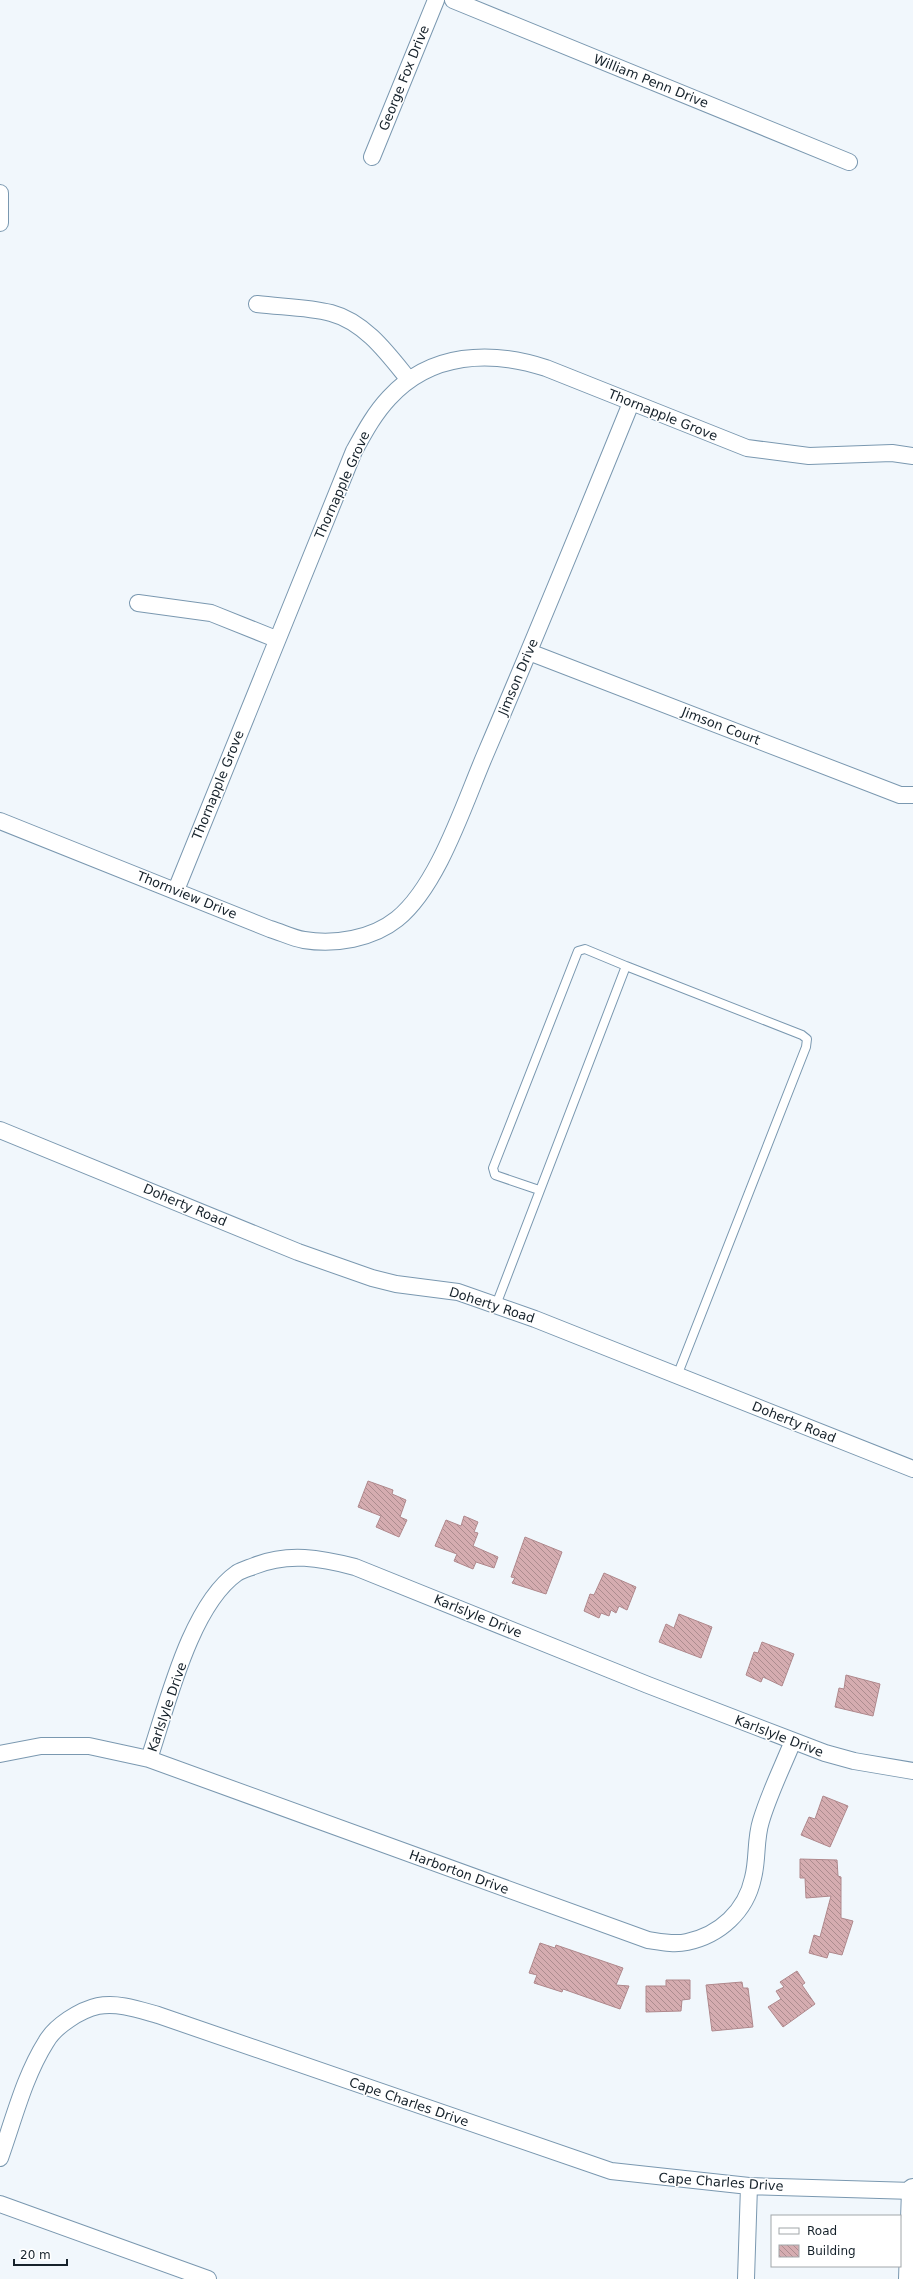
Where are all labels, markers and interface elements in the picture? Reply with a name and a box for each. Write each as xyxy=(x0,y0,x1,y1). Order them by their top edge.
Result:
street label: George Fox Drive xyxy=(376,23,432,133)
street label: William Penn Drive xyxy=(591,51,711,111)
street label: Thornapple Grove xyxy=(605,386,720,444)
street label: Thornapple Grove xyxy=(311,429,373,542)
street label: Jimson Drive xyxy=(495,636,541,719)
street label: Jimson Court xyxy=(679,704,762,748)
street label: Thornapple Grove xyxy=(189,728,247,843)
street label: Thornview Drive xyxy=(134,868,239,922)
street label: Doherty Road xyxy=(141,1181,229,1229)
street label: Doherty Road xyxy=(447,1284,537,1326)
street label: Doherty Road xyxy=(750,1398,838,1446)
street label: Karlslyle Drive xyxy=(432,1591,524,1641)
street label: Karlslyle Drive xyxy=(145,1660,189,1754)
street label: Karlslyle Drive xyxy=(733,1712,825,1760)
street label: Harborton Drive xyxy=(407,1847,511,1897)
street label: Cape Charles Drive xyxy=(347,2075,471,2129)
street label: Cape Charles Drive xyxy=(658,2170,784,2194)
legend xyxy=(771,2215,901,2267)
text: Road xyxy=(807,2224,837,2238)
scale bar xyxy=(14,2241,67,2267)
text: Building xyxy=(807,2244,856,2258)
text: 20 m xyxy=(20,2248,51,2262)

